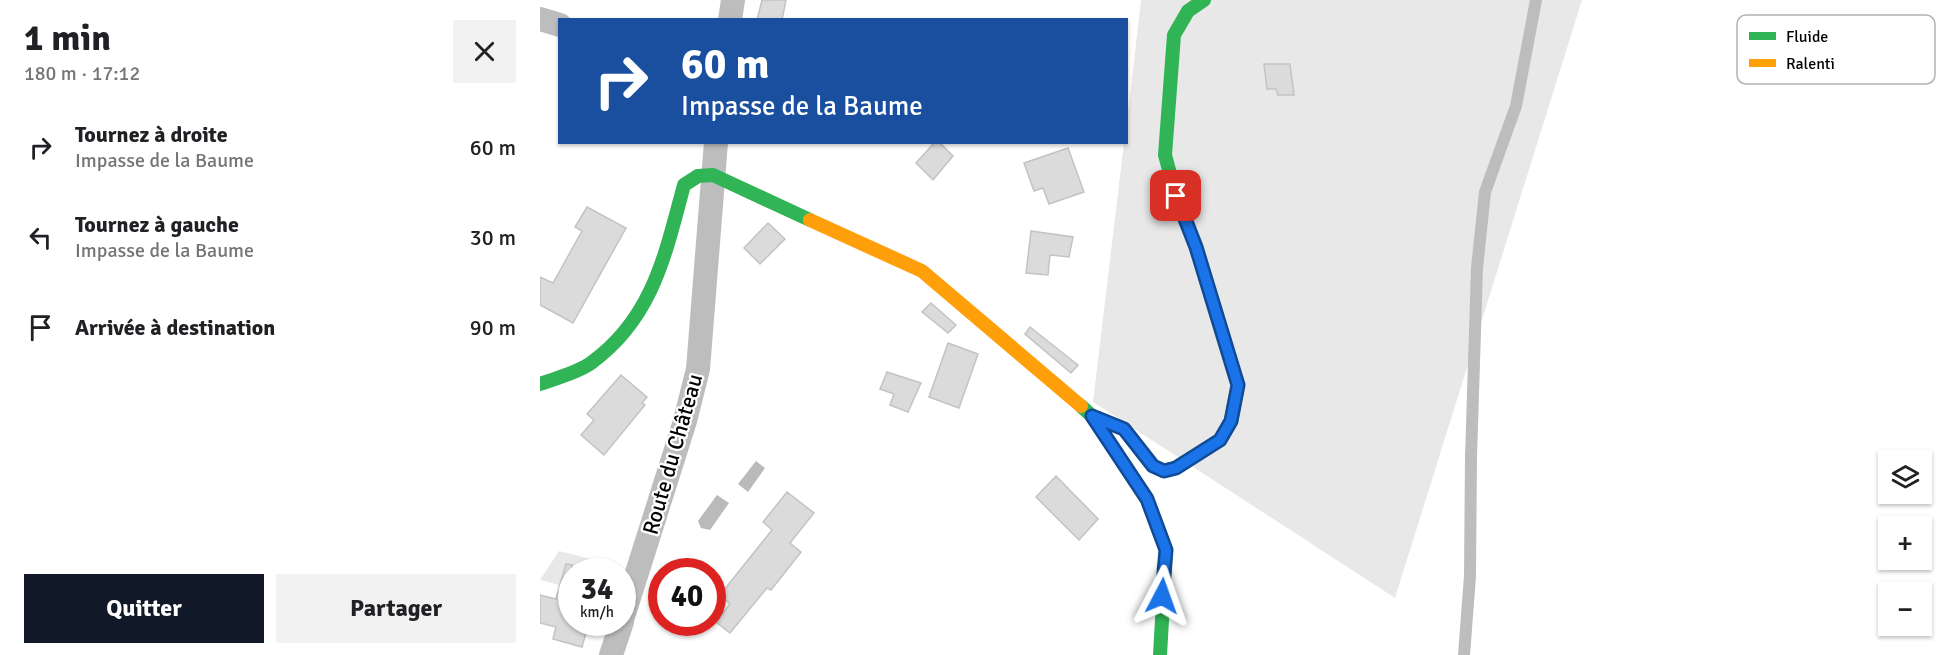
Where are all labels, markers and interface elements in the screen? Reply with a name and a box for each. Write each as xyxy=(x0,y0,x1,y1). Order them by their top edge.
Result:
legend xyxy=(1737,15,1935,84)
text: 1 min xyxy=(24,16,111,61)
button: close xyxy=(453,20,516,83)
text: Fluide xyxy=(1786,27,1828,47)
text: 60 m xyxy=(681,39,770,90)
icon: right xyxy=(582,42,660,120)
text: Ralenti xyxy=(1786,54,1835,74)
text: 180 m · 17:12 xyxy=(24,61,140,86)
text: Impasse de la Baume xyxy=(681,90,923,123)
text: Tournez à droite xyxy=(75,121,228,148)
icon: right xyxy=(24,131,57,164)
text: 60 m xyxy=(470,134,516,161)
text: Impasse de la Baume xyxy=(75,148,254,173)
pin xyxy=(1150,170,1201,221)
icon: arrive xyxy=(1159,179,1192,212)
text: Tournez à gauche xyxy=(75,211,239,238)
icon: left xyxy=(24,221,57,254)
text: 30 m xyxy=(470,224,516,251)
text: Impasse de la Baume xyxy=(75,238,254,263)
icon: arrive xyxy=(24,311,57,344)
text: Arrivée à destination xyxy=(75,314,275,341)
text: 90 m xyxy=(470,314,516,341)
street label: Route du Château xyxy=(637,371,708,538)
map controls xyxy=(1878,450,1932,636)
button: layers xyxy=(1878,450,1932,504)
button: + xyxy=(1878,516,1932,570)
speed limit sign: 40 xyxy=(648,558,726,636)
position arrow xyxy=(1130,564,1194,628)
text: 34 xyxy=(581,571,613,608)
button: Quitter xyxy=(24,574,264,643)
button: Partager xyxy=(276,574,516,643)
button: − xyxy=(1878,582,1932,636)
text: km/h xyxy=(580,603,614,621)

